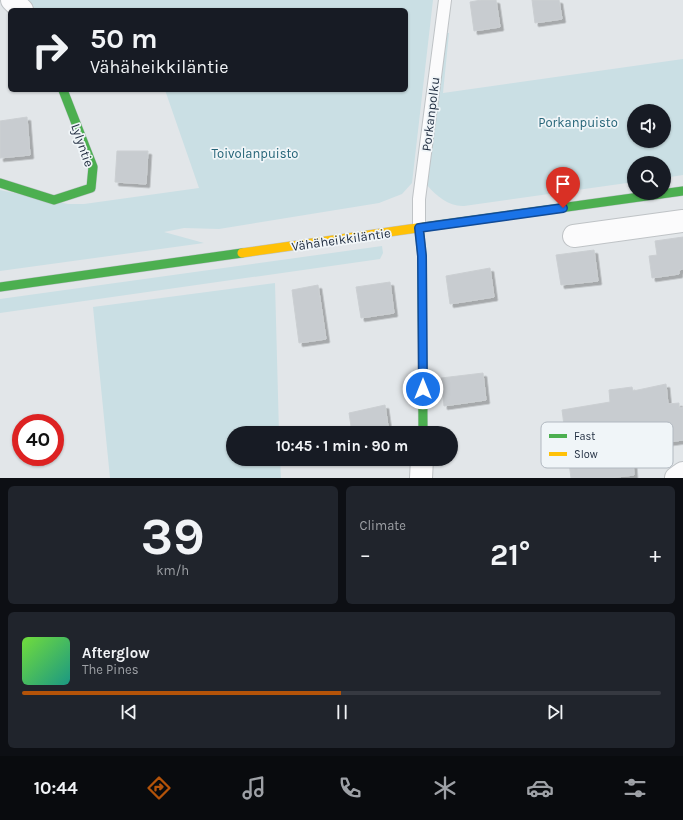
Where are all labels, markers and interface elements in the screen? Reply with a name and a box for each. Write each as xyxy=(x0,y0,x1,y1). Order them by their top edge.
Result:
text: 50 m xyxy=(90,22,158,55)
icon: right xyxy=(24,24,76,76)
text: Vähäheikkiläntie xyxy=(90,56,229,78)
street label: Porkanpolku xyxy=(418,76,443,152)
map controls xyxy=(627,104,671,200)
button: sound xyxy=(627,104,671,148)
park label: Porkanpuisto xyxy=(538,115,618,130)
street label: Lylyntie xyxy=(68,122,97,169)
park label: Toivolanpuisto xyxy=(212,146,298,161)
button: search xyxy=(627,156,671,200)
pin xyxy=(546,167,580,208)
icon: arrive xyxy=(552,173,574,195)
street label: Vähäheikkiläntie xyxy=(290,225,392,254)
position arrow xyxy=(402,368,444,410)
speed limit sign: 40 xyxy=(12,414,64,466)
legend xyxy=(541,422,673,468)
text: Fast xyxy=(574,430,595,443)
text: 10:45 · 1 min · 90 m xyxy=(276,437,408,455)
text: Slow xyxy=(574,448,598,461)
text: 39 xyxy=(141,506,205,567)
text: Climate xyxy=(360,518,406,533)
text: 21° xyxy=(490,537,531,573)
text: − xyxy=(360,542,371,568)
text: + xyxy=(649,542,661,568)
text: km/h xyxy=(156,563,189,578)
text: Afterglow xyxy=(82,644,150,662)
text: The Pines xyxy=(82,662,139,677)
icon: previous xyxy=(118,701,140,723)
icon: pause xyxy=(331,701,353,723)
icon: next xyxy=(544,701,566,723)
icon: directions xyxy=(145,774,173,802)
icon: music xyxy=(240,774,268,802)
icon: phone xyxy=(336,774,364,802)
icon: climate xyxy=(431,774,459,802)
icon: car xyxy=(526,774,554,802)
icon: filters xyxy=(621,774,649,802)
text: 10:44 xyxy=(34,777,78,799)

